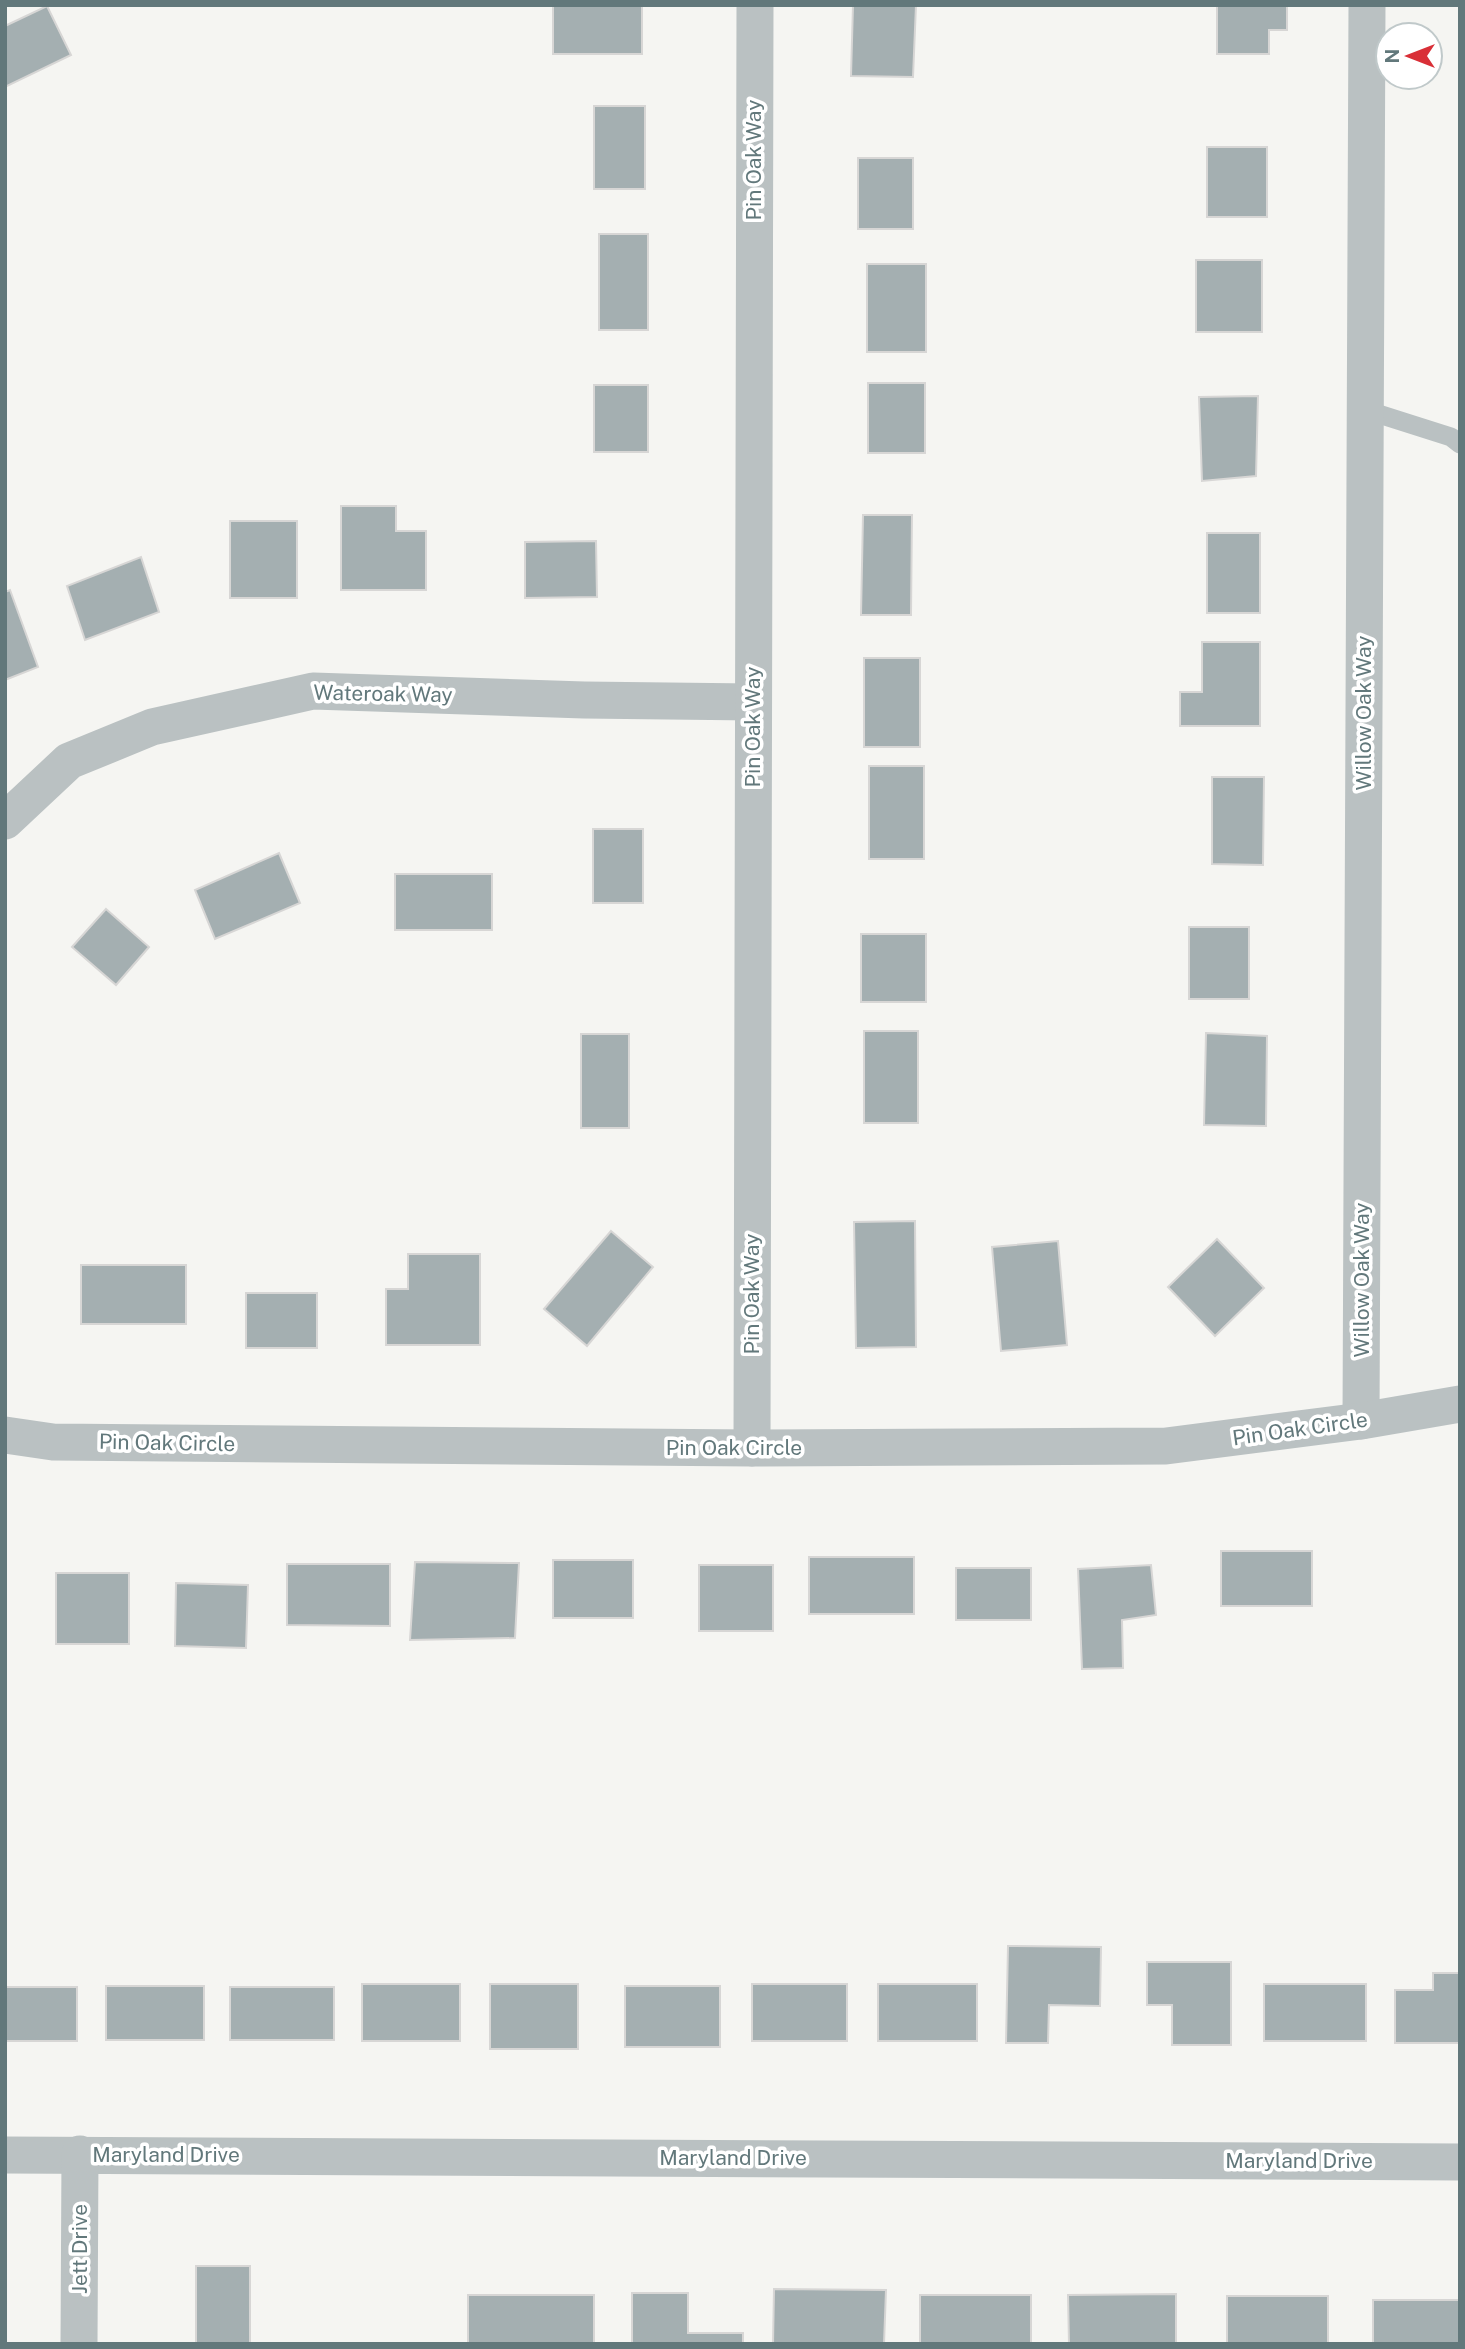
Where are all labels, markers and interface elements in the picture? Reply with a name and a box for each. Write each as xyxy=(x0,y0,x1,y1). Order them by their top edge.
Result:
north arrow xyxy=(1374,21,1444,91)
text: N xyxy=(1381,49,1403,63)
street label: Pin Oak Way xyxy=(741,100,766,220)
street label: Willow Oak Way xyxy=(1351,635,1376,791)
street label: Pin Oak Way xyxy=(740,667,765,787)
street label: Wateroak Way xyxy=(313,680,453,707)
street label: Willow Oak Way xyxy=(1349,1202,1374,1358)
street label: Pin Oak Way xyxy=(739,1234,764,1354)
street label: Pin Oak Circle xyxy=(1231,1407,1369,1450)
street label: Pin Oak Circle xyxy=(99,1429,235,1456)
street label: Pin Oak Circle xyxy=(666,1435,802,1460)
street label: Maryland Drive xyxy=(92,2142,240,2167)
street label: Maryland Drive xyxy=(659,2145,807,2170)
street label: Maryland Drive xyxy=(1225,2148,1373,2173)
street label: Jett Drive xyxy=(67,2204,92,2294)

